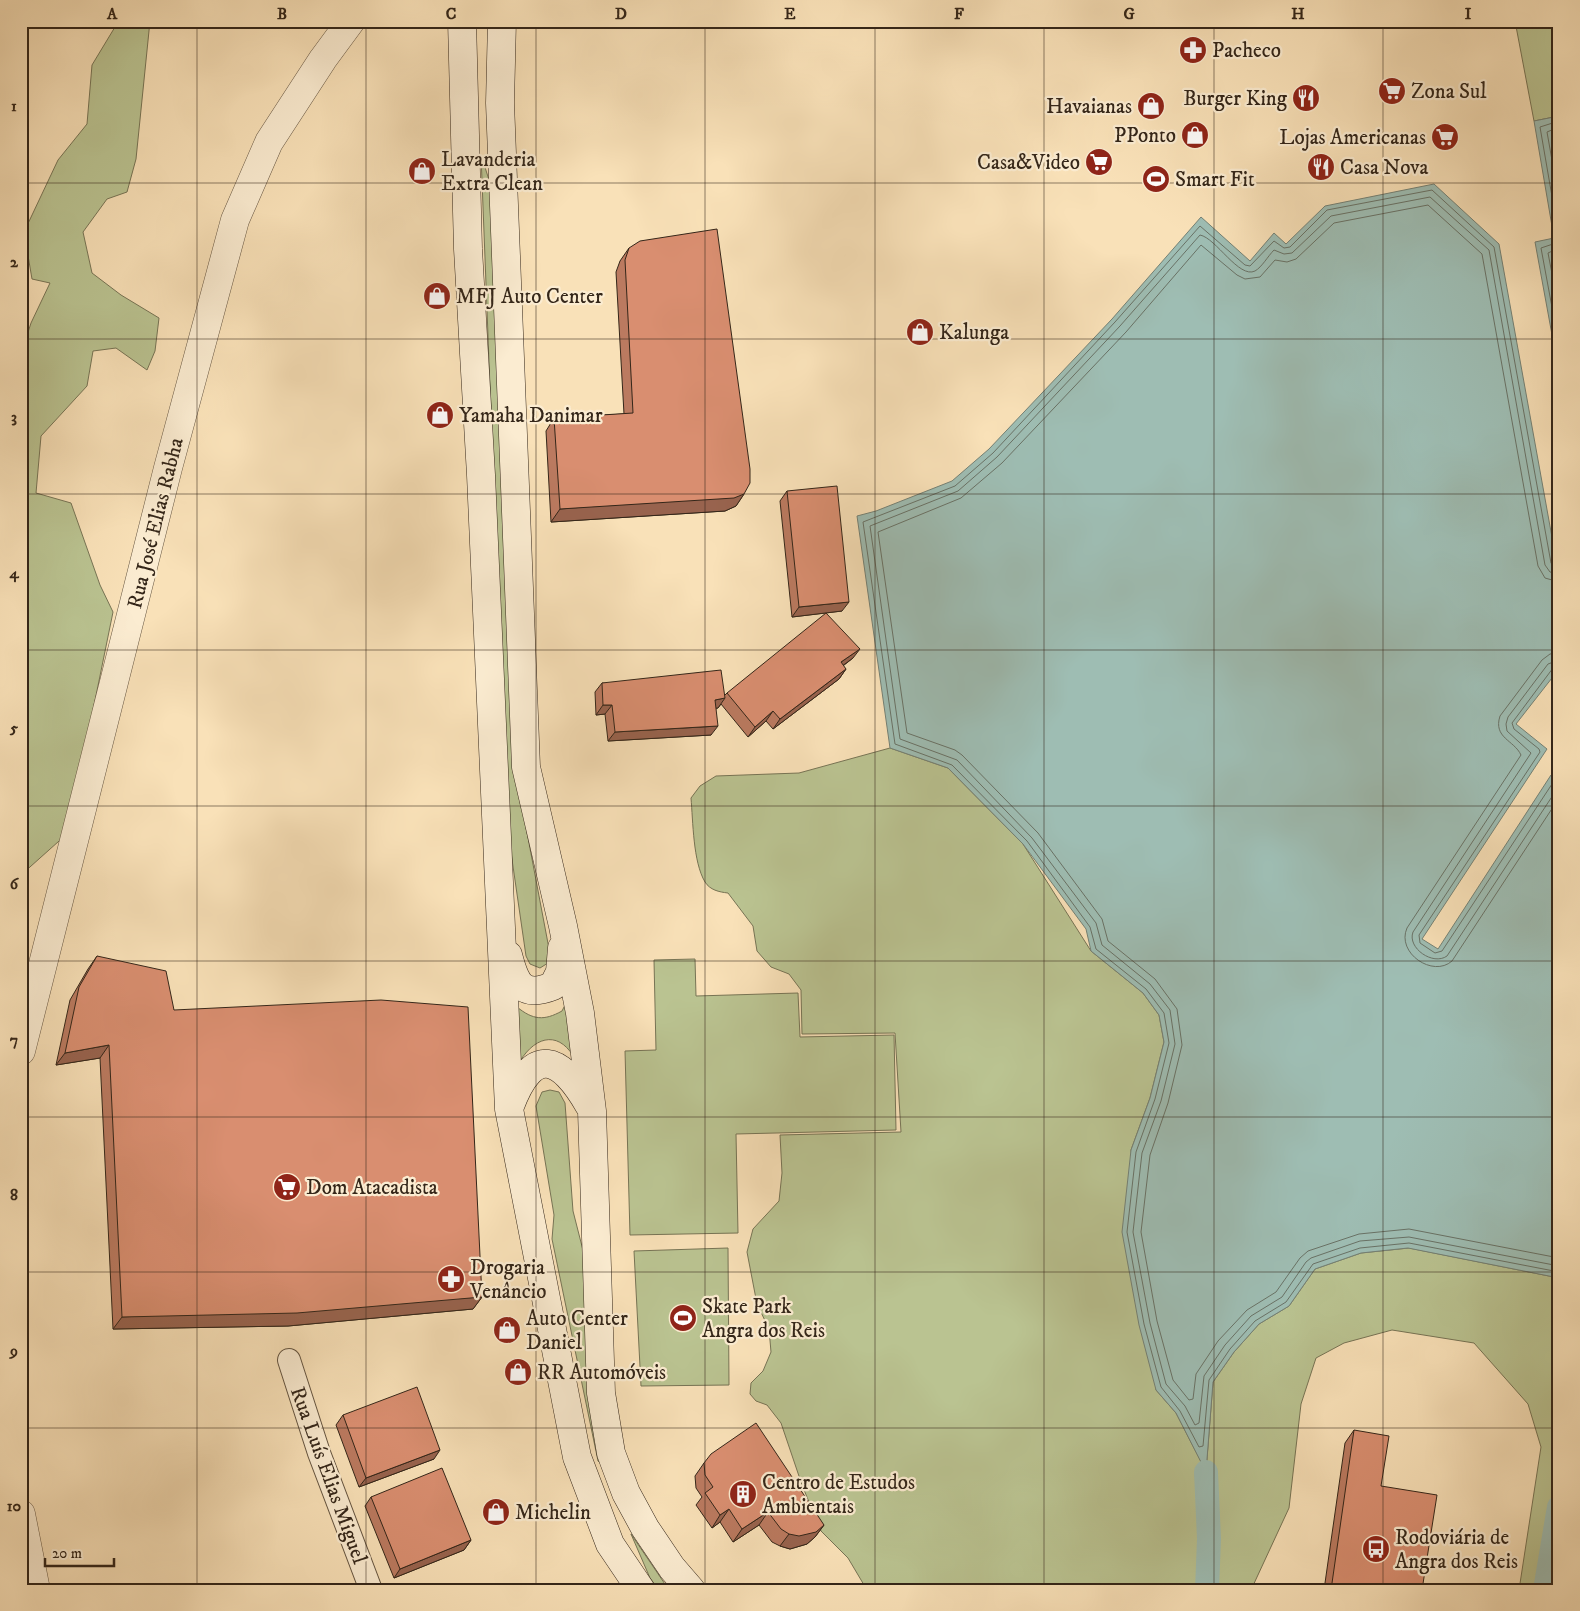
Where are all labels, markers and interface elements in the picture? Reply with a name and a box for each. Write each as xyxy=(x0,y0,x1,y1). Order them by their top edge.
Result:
text: A xyxy=(106,4,118,24)
text: B xyxy=(277,4,287,24)
text: C xyxy=(446,4,456,24)
text: D xyxy=(615,4,627,24)
text: E xyxy=(784,4,796,24)
text: F xyxy=(954,4,964,24)
text: G xyxy=(1123,4,1135,24)
text: H xyxy=(1291,4,1305,24)
text: I xyxy=(1465,4,1472,24)
pharmacy icon: Pacheco xyxy=(1178,35,1208,65)
place label: Pacheco xyxy=(1212,38,1281,64)
supermarket icon: Zona Sul xyxy=(1377,76,1407,106)
place label: Zona Sul xyxy=(1411,79,1487,105)
restaurant icon: Burger King xyxy=(1291,83,1321,113)
place label: Burger King xyxy=(1183,86,1288,112)
shop icon: Havaianas xyxy=(1136,91,1166,121)
place label: Havaianas xyxy=(1046,94,1132,120)
text: 1 xyxy=(11,96,17,116)
shop icon: PPonto xyxy=(1180,120,1210,150)
supermarket icon: Lojas Americanas xyxy=(1430,122,1460,152)
place label: PPonto xyxy=(1114,123,1176,149)
place label: Lojas Americanas xyxy=(1279,125,1426,151)
place label: Lavanderia Extra Clean xyxy=(441,147,543,197)
supermarket icon: Casa&Video xyxy=(1084,147,1114,177)
place label: Casa&Video xyxy=(977,150,1080,176)
restaurant icon: Casa Nova xyxy=(1306,152,1336,182)
place label: Casa Nova xyxy=(1340,155,1429,181)
shop icon: Lavanderia Extra Clean xyxy=(407,156,437,186)
sports icon: Smart Fit xyxy=(1141,164,1171,194)
place label: Smart Fit xyxy=(1175,167,1255,193)
text: 2 xyxy=(10,252,19,272)
shop icon: MFJ Auto Center xyxy=(422,281,452,311)
place label: MFJ Auto Center xyxy=(456,284,603,310)
shop icon: Kalunga xyxy=(905,317,935,347)
place label: Kalunga xyxy=(939,320,1009,346)
shop icon: Yamaha Danimar xyxy=(425,400,455,430)
place label: Yamaha Danimar xyxy=(459,403,603,429)
text: 3 xyxy=(11,407,17,427)
street label: Rua José Elias Rabha xyxy=(122,435,190,612)
text: 4 xyxy=(8,563,19,583)
text: 5 xyxy=(9,718,18,738)
text: 6 xyxy=(10,874,20,894)
text: 7 xyxy=(10,1030,18,1050)
supermarket icon: Dom Atacadista xyxy=(272,1172,302,1202)
place label: Dom Atacadista xyxy=(306,1175,438,1201)
text: 8 xyxy=(10,1185,18,1205)
place label: Drogaria Venâncio xyxy=(469,1255,546,1305)
pharmacy icon: Drogaria Venâncio xyxy=(436,1264,466,1294)
place label: Skate Park Angra dos Reis xyxy=(702,1294,825,1344)
sports icon: Skate Park Angra dos Reis xyxy=(668,1303,698,1333)
place label: Auto Center Daniel xyxy=(526,1306,628,1356)
shop icon: Auto Center Daniel xyxy=(492,1315,522,1345)
text: 9 xyxy=(9,1341,18,1361)
shop icon: RR Automóveis xyxy=(503,1357,533,1387)
place label: RR Automóveis xyxy=(537,1360,666,1386)
street label: Rua Luís Elias Miguel xyxy=(284,1383,372,1568)
place label: Centro de Estudos Ambientais xyxy=(762,1470,915,1520)
building icon: Centro de Estudos Ambientais xyxy=(728,1479,758,1509)
text: 10 xyxy=(7,1496,22,1516)
shop icon: Michelin xyxy=(481,1497,511,1527)
place label: Michelin xyxy=(515,1500,591,1526)
place label: Rodoviária de Angra dos Reis xyxy=(1395,1525,1518,1575)
bus stop icon: Rodoviária de Angra dos Reis xyxy=(1361,1534,1391,1564)
scale bar xyxy=(45,1536,114,1568)
text: 20 m xyxy=(52,1544,82,1563)

